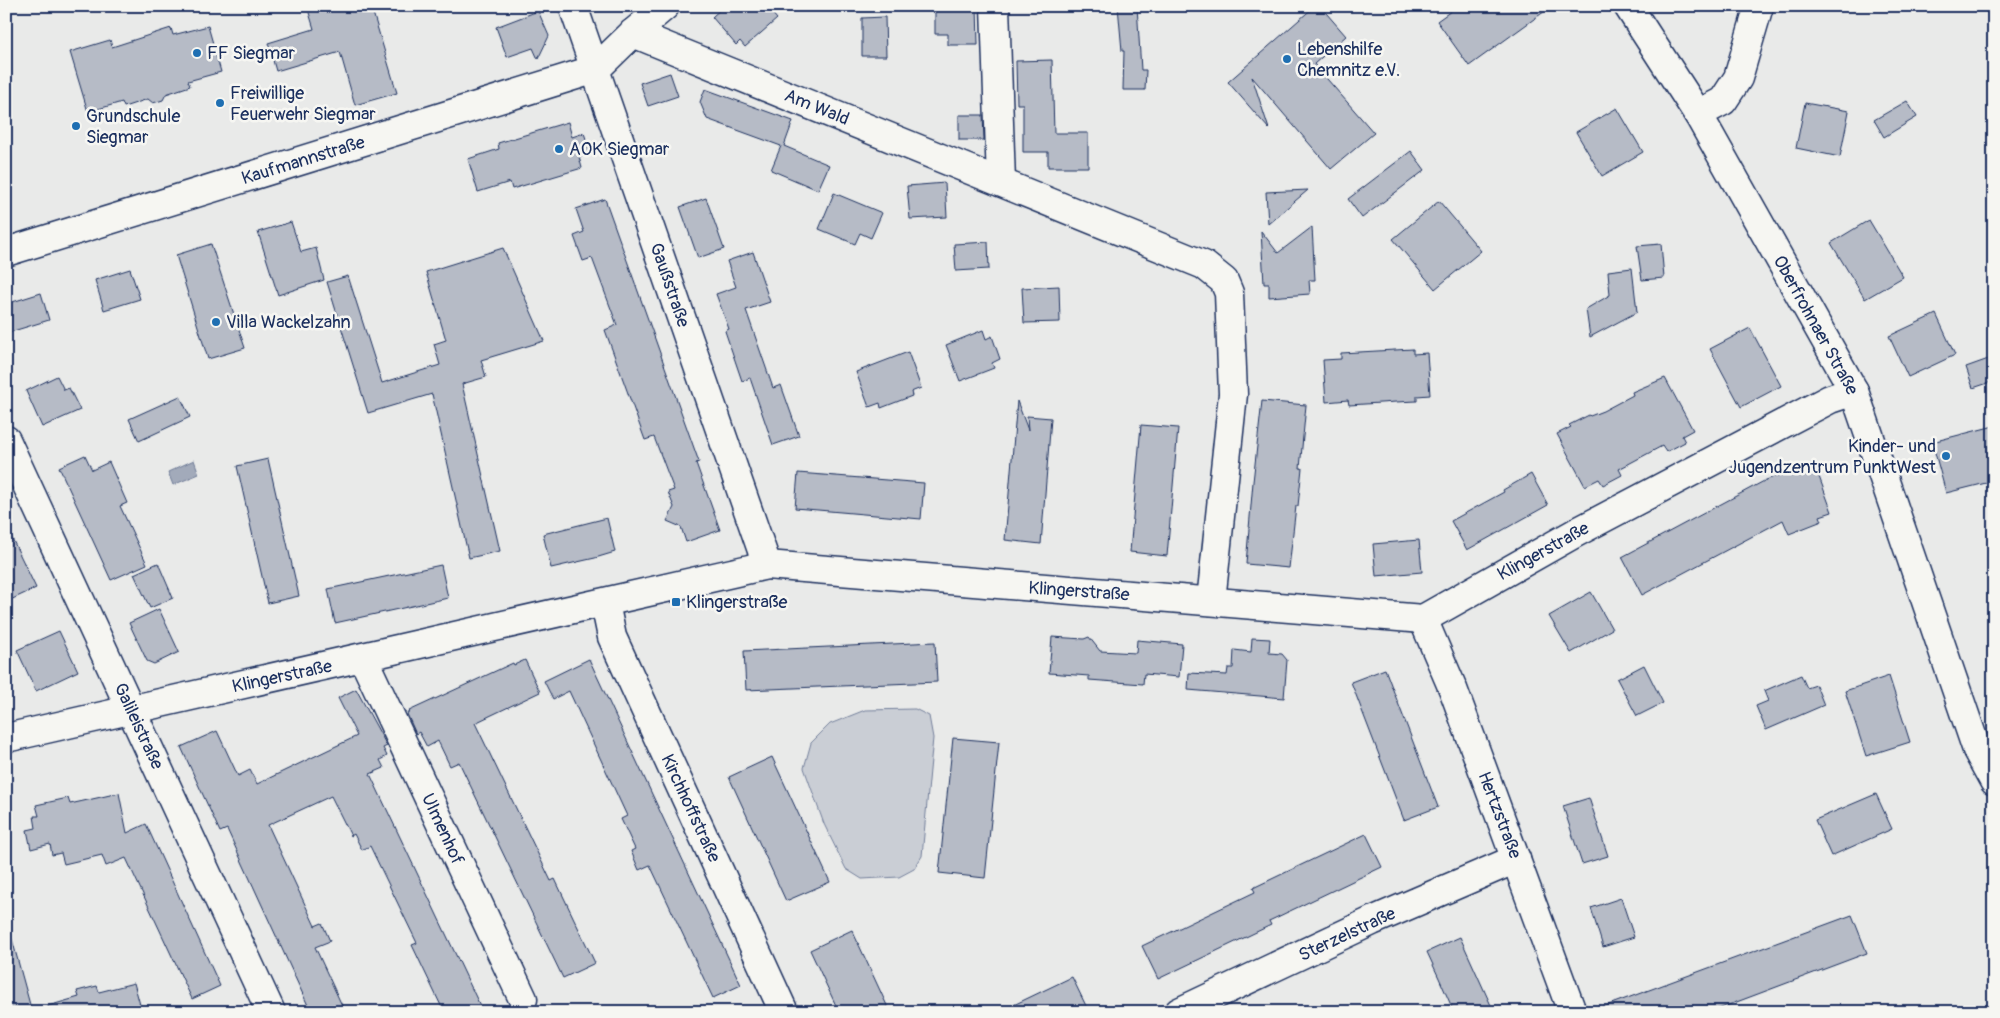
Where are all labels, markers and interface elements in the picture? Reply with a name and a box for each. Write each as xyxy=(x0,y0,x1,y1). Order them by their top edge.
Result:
place label: Lebenshilfe Chemnitz e.V. xyxy=(1297,38,1400,82)
place label: FF Siegmar xyxy=(207,42,296,65)
marker: FF Siegmar xyxy=(191,47,203,59)
marker: Lebenshilfe Chemnitz e.V. xyxy=(1281,53,1293,65)
place label: Freiwillige Feuerwehr Siegmar xyxy=(230,82,376,126)
street label: Am Wald xyxy=(781,84,853,131)
marker: Freiwillige Feuerwehr Siegmar xyxy=(214,97,226,109)
place label: Grundschule Siegmar xyxy=(86,105,180,149)
marker: Grundschule Siegmar xyxy=(70,120,82,132)
street label: Kaufmannstraße xyxy=(239,131,368,190)
place label: AOK Siegmar xyxy=(569,138,670,161)
marker: AOK Siegmar xyxy=(553,143,565,155)
street label: Gaußstraße xyxy=(644,240,695,330)
street label: Oberfrohnaer Straße xyxy=(1768,251,1864,399)
place label: Villa Wackelzahn xyxy=(226,311,351,334)
marker: Villa Wackelzahn xyxy=(210,316,222,328)
place label: Kinder- und Jugendzentrum PunktWest xyxy=(1728,435,1937,479)
marker: Kinder- und Jugendzentrum PunktWest xyxy=(1940,450,1952,462)
street label: Klingerstraße xyxy=(1493,517,1593,586)
street label: Klingerstraße xyxy=(1028,576,1131,607)
place label: Klingerstraße xyxy=(686,591,788,614)
marker: Klingerstraße xyxy=(670,596,682,608)
street label: Klingerstraße xyxy=(230,655,334,698)
street label: Galileistraße xyxy=(108,679,169,773)
street label: Kirchhoffstraße xyxy=(655,750,726,866)
street label: Hertzstraße xyxy=(1472,768,1527,862)
street label: Ulmenhof xyxy=(416,790,469,869)
street label: Sterzelstraße xyxy=(1295,902,1399,967)

